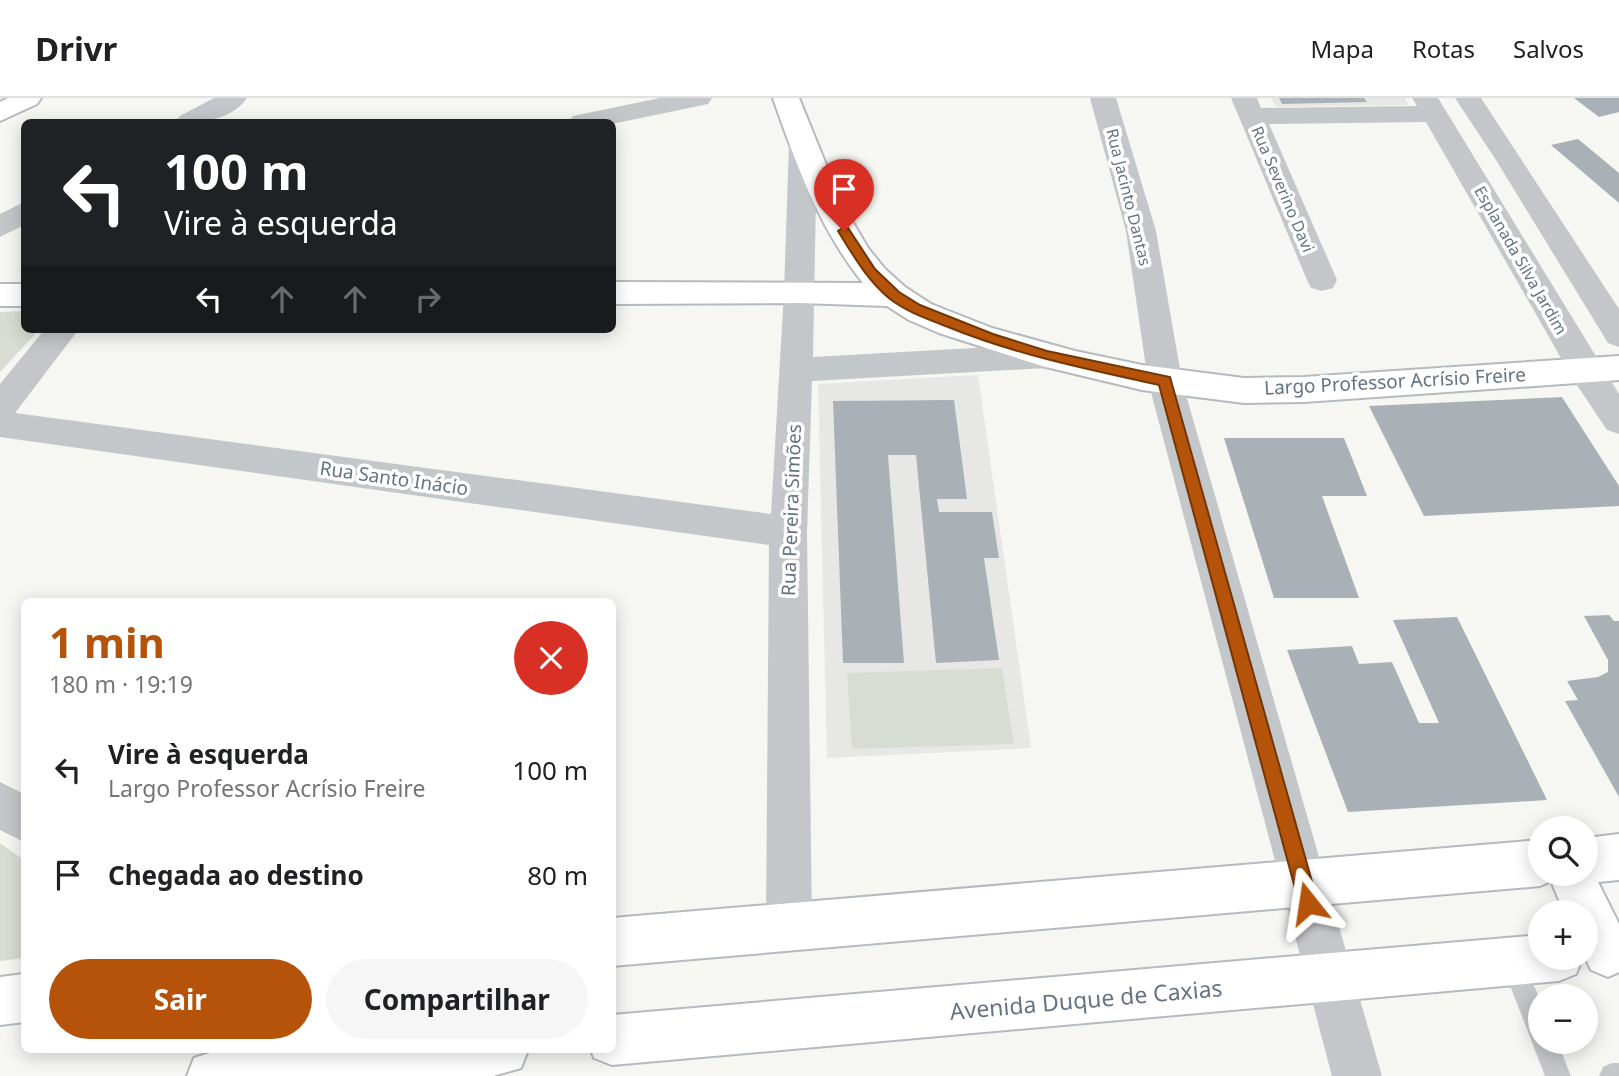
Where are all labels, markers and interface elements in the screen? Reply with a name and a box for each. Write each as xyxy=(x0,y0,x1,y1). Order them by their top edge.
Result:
text: Drivr xyxy=(35,26,117,71)
text: Mapa xyxy=(1310,32,1374,65)
text: Rotas xyxy=(1412,32,1475,65)
text: Salvos xyxy=(1513,32,1584,65)
street label: Rua Severino Davi xyxy=(1247,123,1319,255)
street label: Rua Jacinto Dantas xyxy=(1101,126,1157,268)
text: 100 m xyxy=(164,138,309,204)
icon: left xyxy=(49,147,140,238)
pin xyxy=(814,159,874,231)
icon: arrive xyxy=(825,170,863,208)
street label: Esplanada Silva Jardim xyxy=(1469,182,1573,338)
text: Vire à esquerda xyxy=(164,201,398,244)
icon: left xyxy=(190,280,228,318)
icon: ahead xyxy=(263,280,301,318)
icon: ahead xyxy=(336,280,374,318)
icon: right xyxy=(409,280,447,318)
street label: Largo Professor Acrísio Freire xyxy=(1263,361,1527,401)
street label: Rua Pereira Simões xyxy=(775,424,807,596)
street label: Rua Santo Inácio xyxy=(318,455,470,501)
text: 1 min xyxy=(49,613,165,670)
button: close xyxy=(514,621,588,695)
text: 180 m · 19:19 xyxy=(49,668,193,700)
text: Vire à esquerda xyxy=(108,736,309,772)
icon: left xyxy=(49,751,87,789)
text: 100 m xyxy=(512,752,588,788)
text: Largo Professor Acrísio Freire xyxy=(108,772,425,804)
map controls xyxy=(1528,816,1598,1054)
button: search xyxy=(1528,816,1598,886)
icon: arrive xyxy=(49,856,87,894)
text: Chegada ao destino xyxy=(108,857,364,893)
text: 80 m xyxy=(527,857,588,893)
position arrow xyxy=(1271,866,1345,940)
button: + xyxy=(1528,900,1598,970)
button: Sair xyxy=(49,959,312,1039)
button: Compartilhar xyxy=(326,959,588,1039)
street label: Avenida Duque de Caxias xyxy=(948,971,1224,1027)
button: − xyxy=(1528,984,1598,1054)

